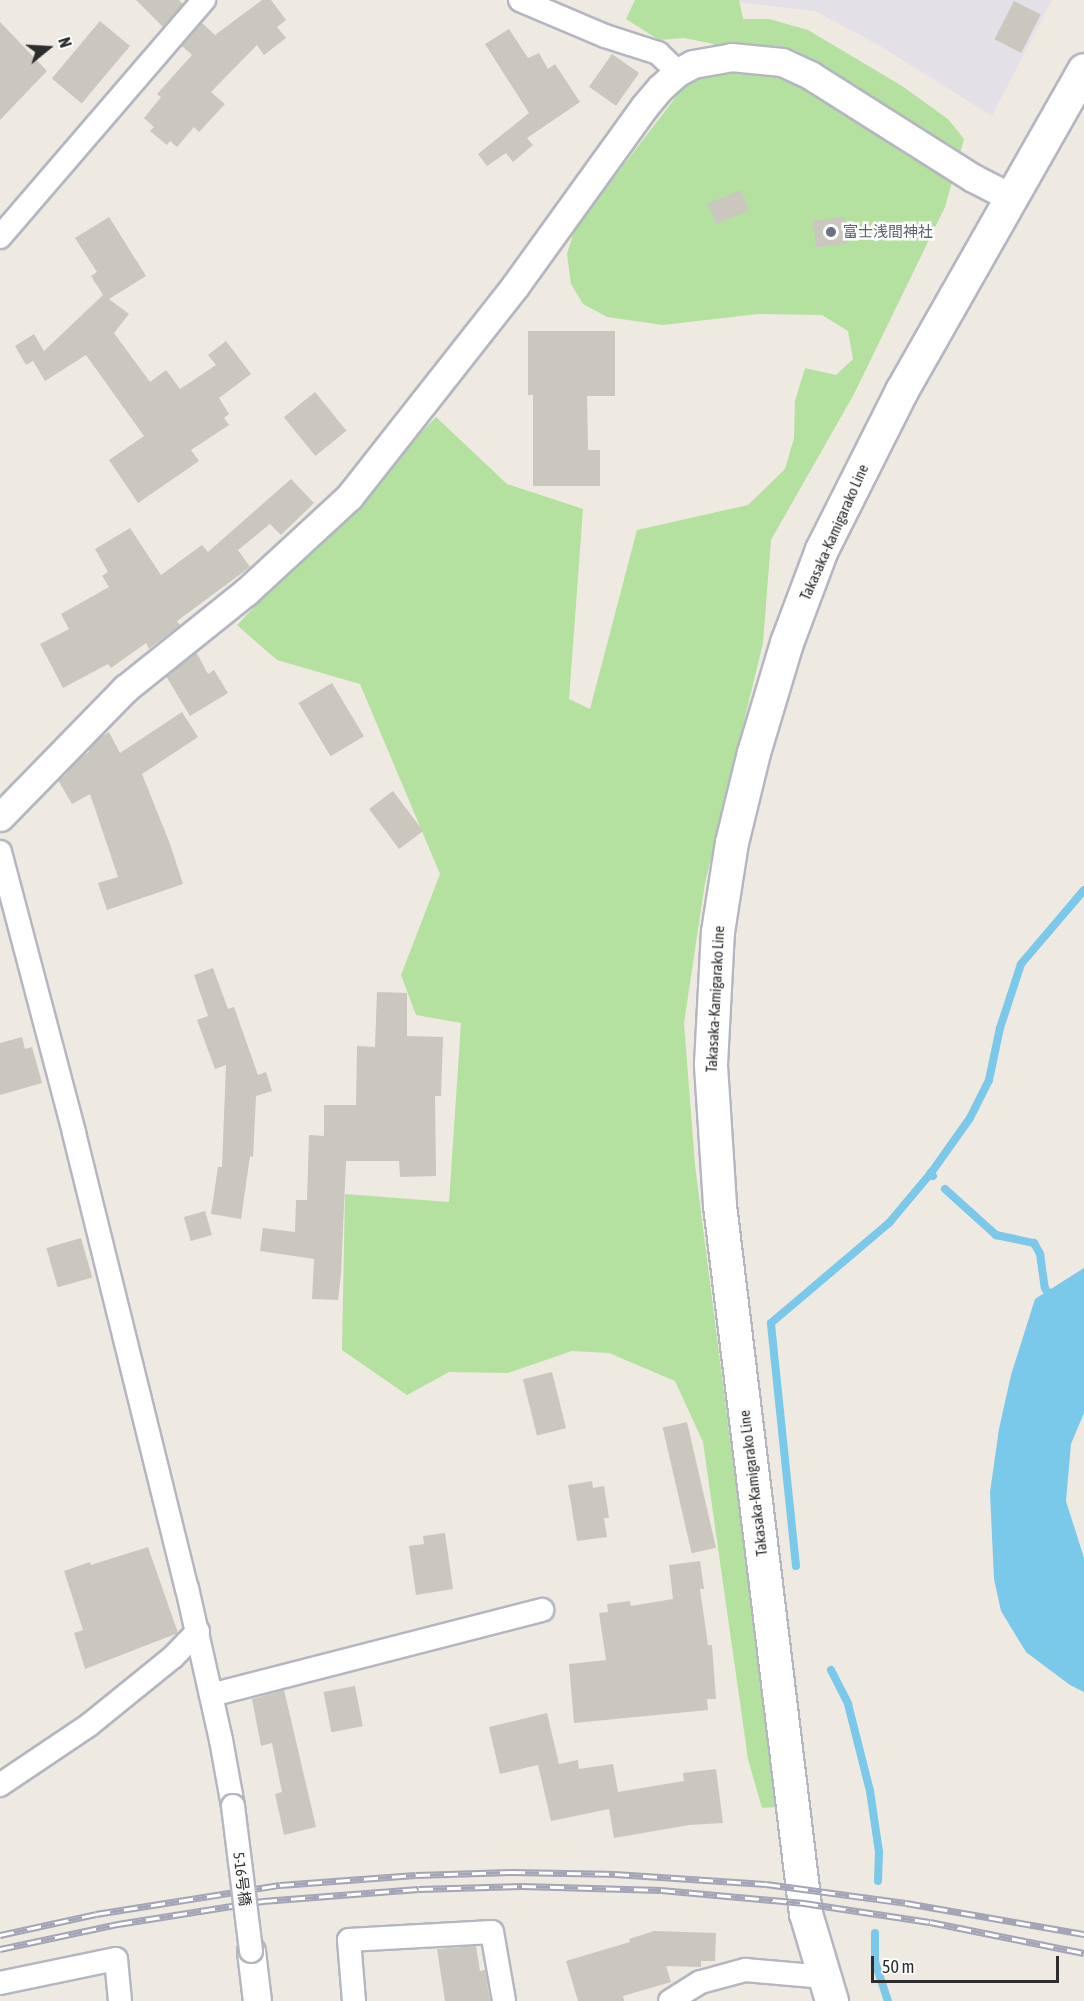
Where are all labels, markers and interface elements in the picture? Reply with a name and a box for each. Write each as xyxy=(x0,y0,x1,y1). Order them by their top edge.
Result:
north arrow xyxy=(18,18,78,78)
text: N xyxy=(55,35,75,50)
place label: 富士浅間神社 xyxy=(843,223,933,241)
marker: 富士浅間神社 xyxy=(824,225,838,239)
street label: Takasaka-Kamigarako Line xyxy=(796,461,872,603)
street label: Takasaka-Kamigarako Line xyxy=(702,925,728,1073)
street label: Takasaka-Kamigarako Line xyxy=(735,1409,771,1557)
street label: 5-16号橋 xyxy=(230,1851,254,1907)
scale bar xyxy=(874,1944,1062,1982)
text: 50 m xyxy=(882,1956,914,1977)

